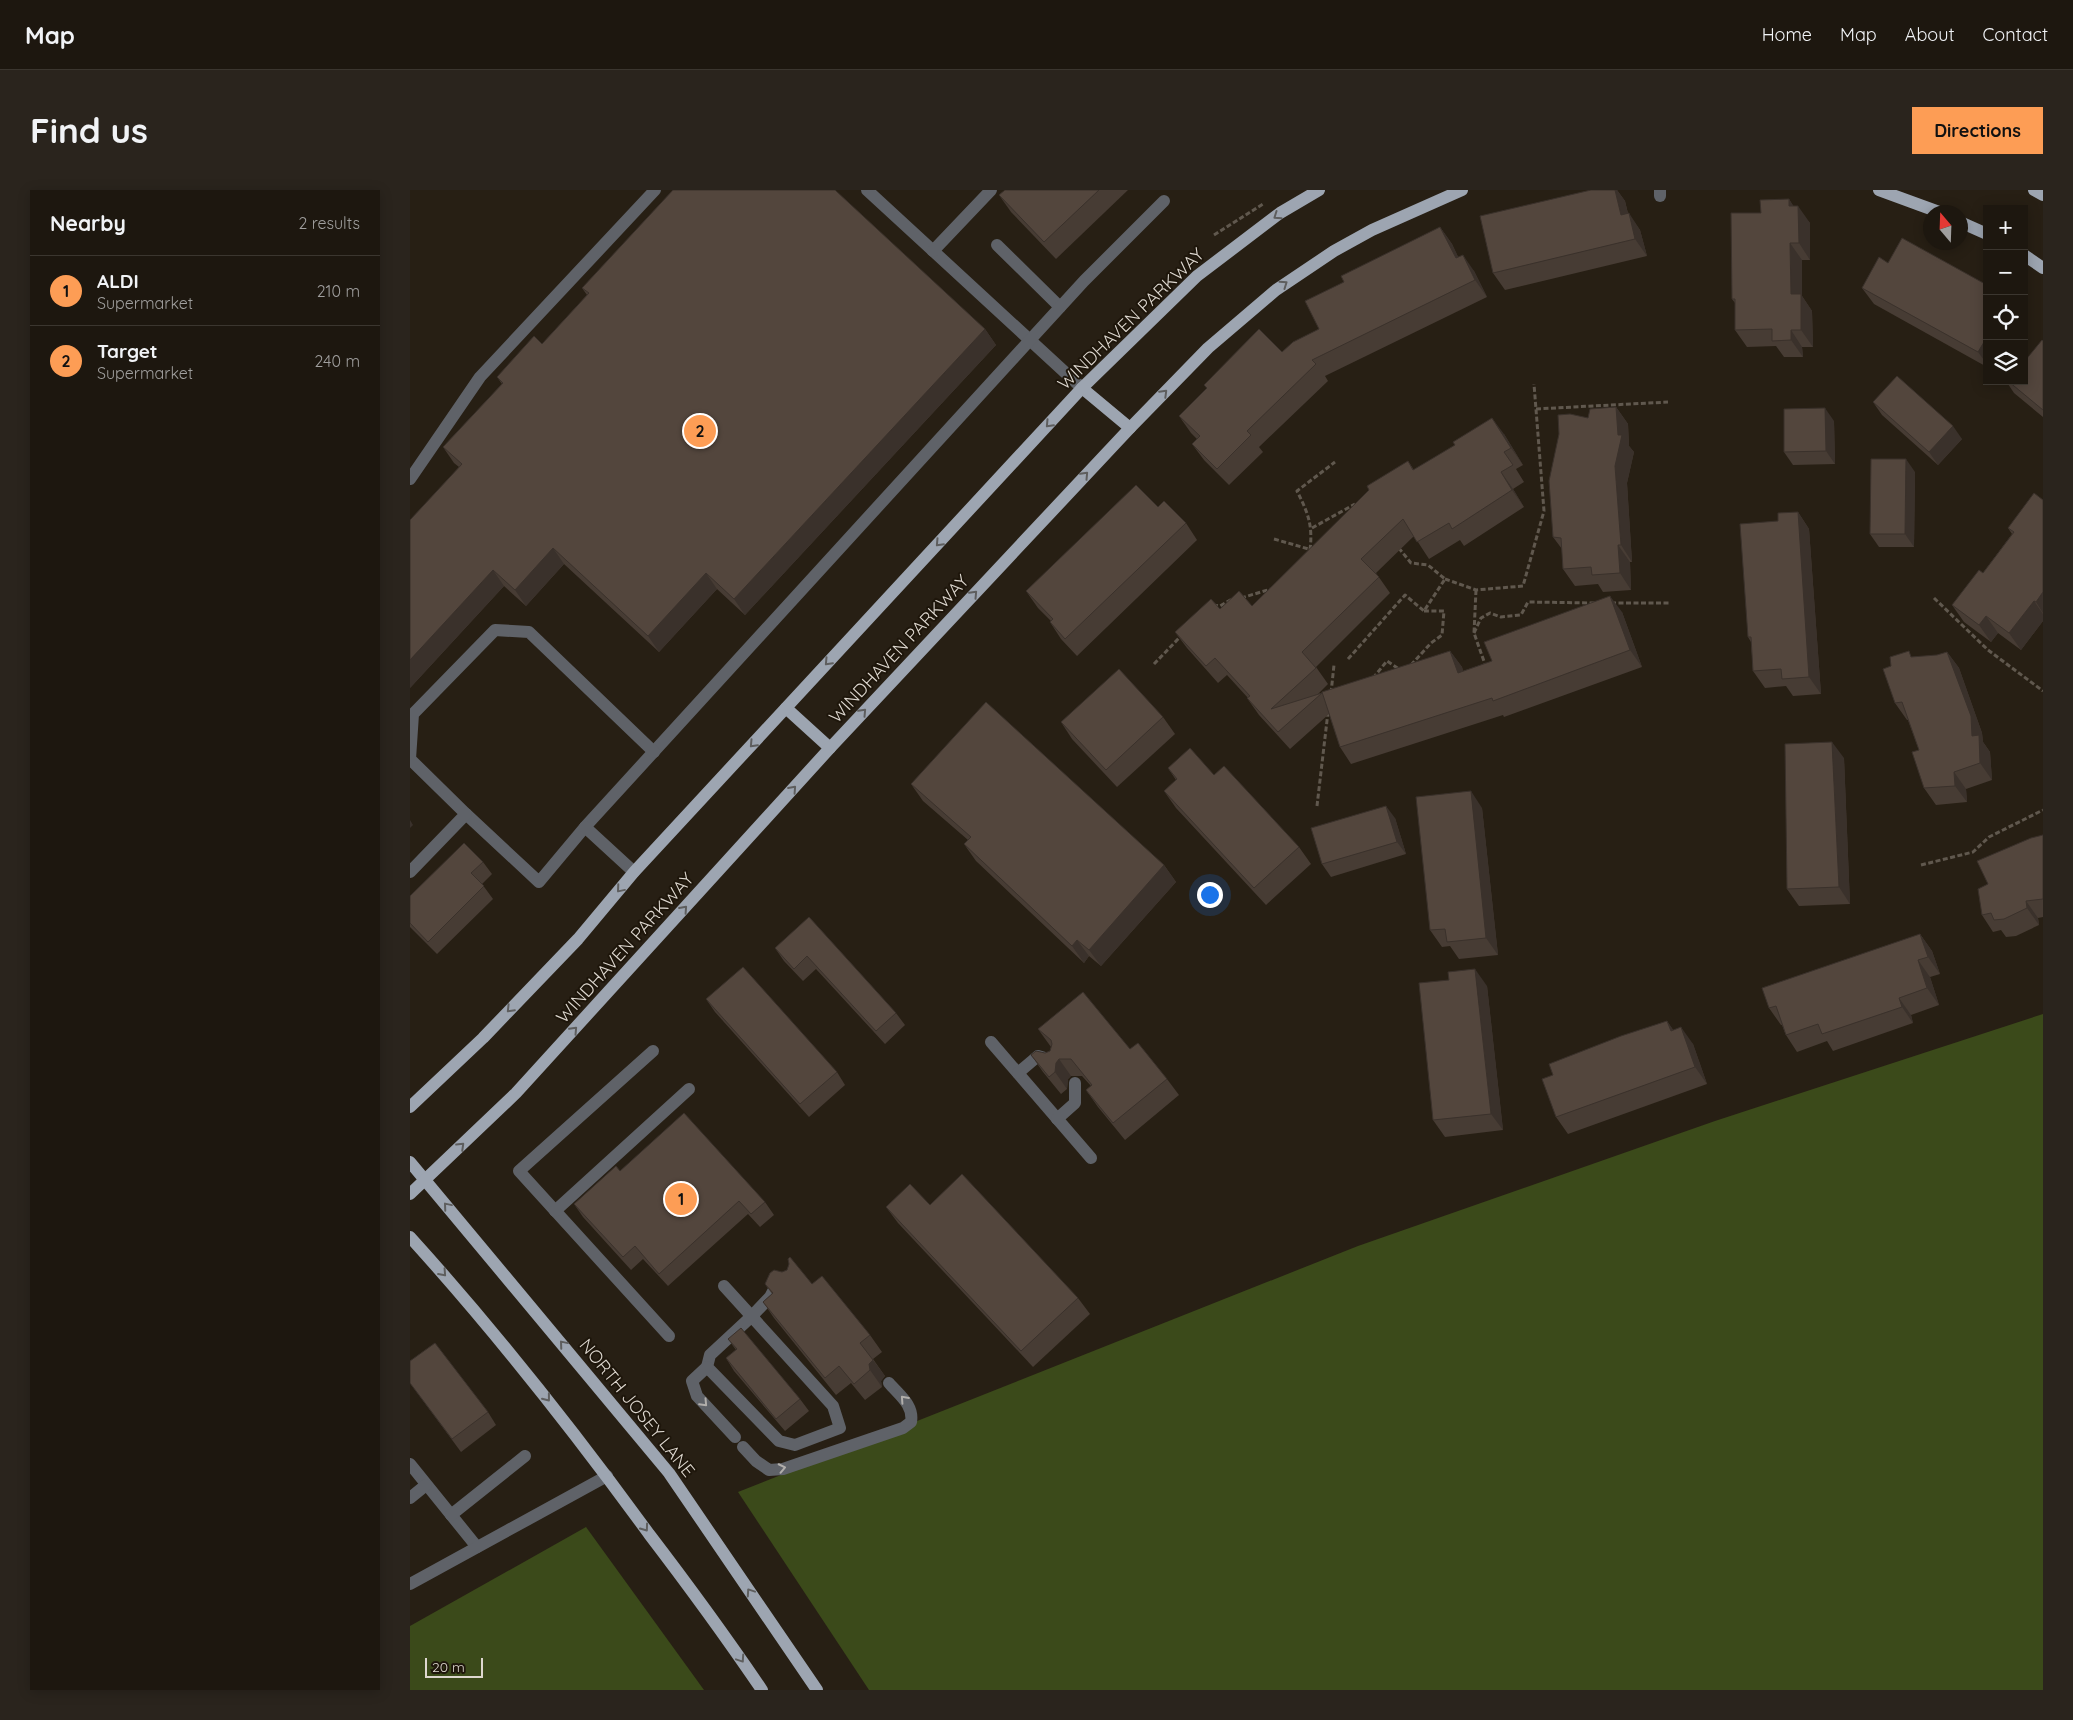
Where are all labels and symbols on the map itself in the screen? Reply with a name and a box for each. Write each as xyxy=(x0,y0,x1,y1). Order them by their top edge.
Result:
north arrow xyxy=(1923,205,1968,250)
one-way arrow xyxy=(1273,210,1283,219)
street label: WINDHAVEN PARKWAY xyxy=(1053,243,1209,395)
one-way arrow xyxy=(1279,281,1288,290)
one-way arrow xyxy=(1158,390,1167,399)
pin: 2 xyxy=(684,412,716,450)
one-way arrow xyxy=(1046,418,1055,427)
one-way arrow xyxy=(1079,472,1088,481)
one-way arrow xyxy=(936,537,945,546)
street label: WINDHAVEN PARKWAY xyxy=(824,570,973,728)
one-way arrow xyxy=(968,590,977,599)
one-way arrow xyxy=(825,657,834,666)
one-way arrow xyxy=(857,709,866,718)
one-way arrow xyxy=(750,738,759,747)
one-way arrow xyxy=(787,785,796,794)
street label: WINDHAVEN PARKWAY xyxy=(551,868,698,1028)
your location xyxy=(1197,882,1223,908)
one-way arrow xyxy=(617,883,625,892)
one-way arrow xyxy=(678,906,687,915)
one-way arrow xyxy=(507,1004,516,1013)
one-way arrow xyxy=(568,1026,577,1035)
one-way arrow xyxy=(455,1143,464,1152)
pin: 1 xyxy=(665,1180,697,1218)
one-way arrow xyxy=(444,1202,453,1211)
one-way arrow xyxy=(437,1268,446,1277)
street label: NORTH JOSEY LANE xyxy=(575,1334,700,1482)
one-way arrow xyxy=(559,1340,568,1349)
one-way arrow xyxy=(541,1392,550,1402)
one-way arrow xyxy=(900,1396,909,1405)
one-way arrow xyxy=(698,1398,707,1407)
one-way arrow xyxy=(778,1463,787,1474)
one-way arrow xyxy=(639,1522,648,1532)
one-way arrow xyxy=(747,1588,757,1597)
one-way arrow xyxy=(735,1653,744,1662)
scale bar xyxy=(425,1655,482,1678)

